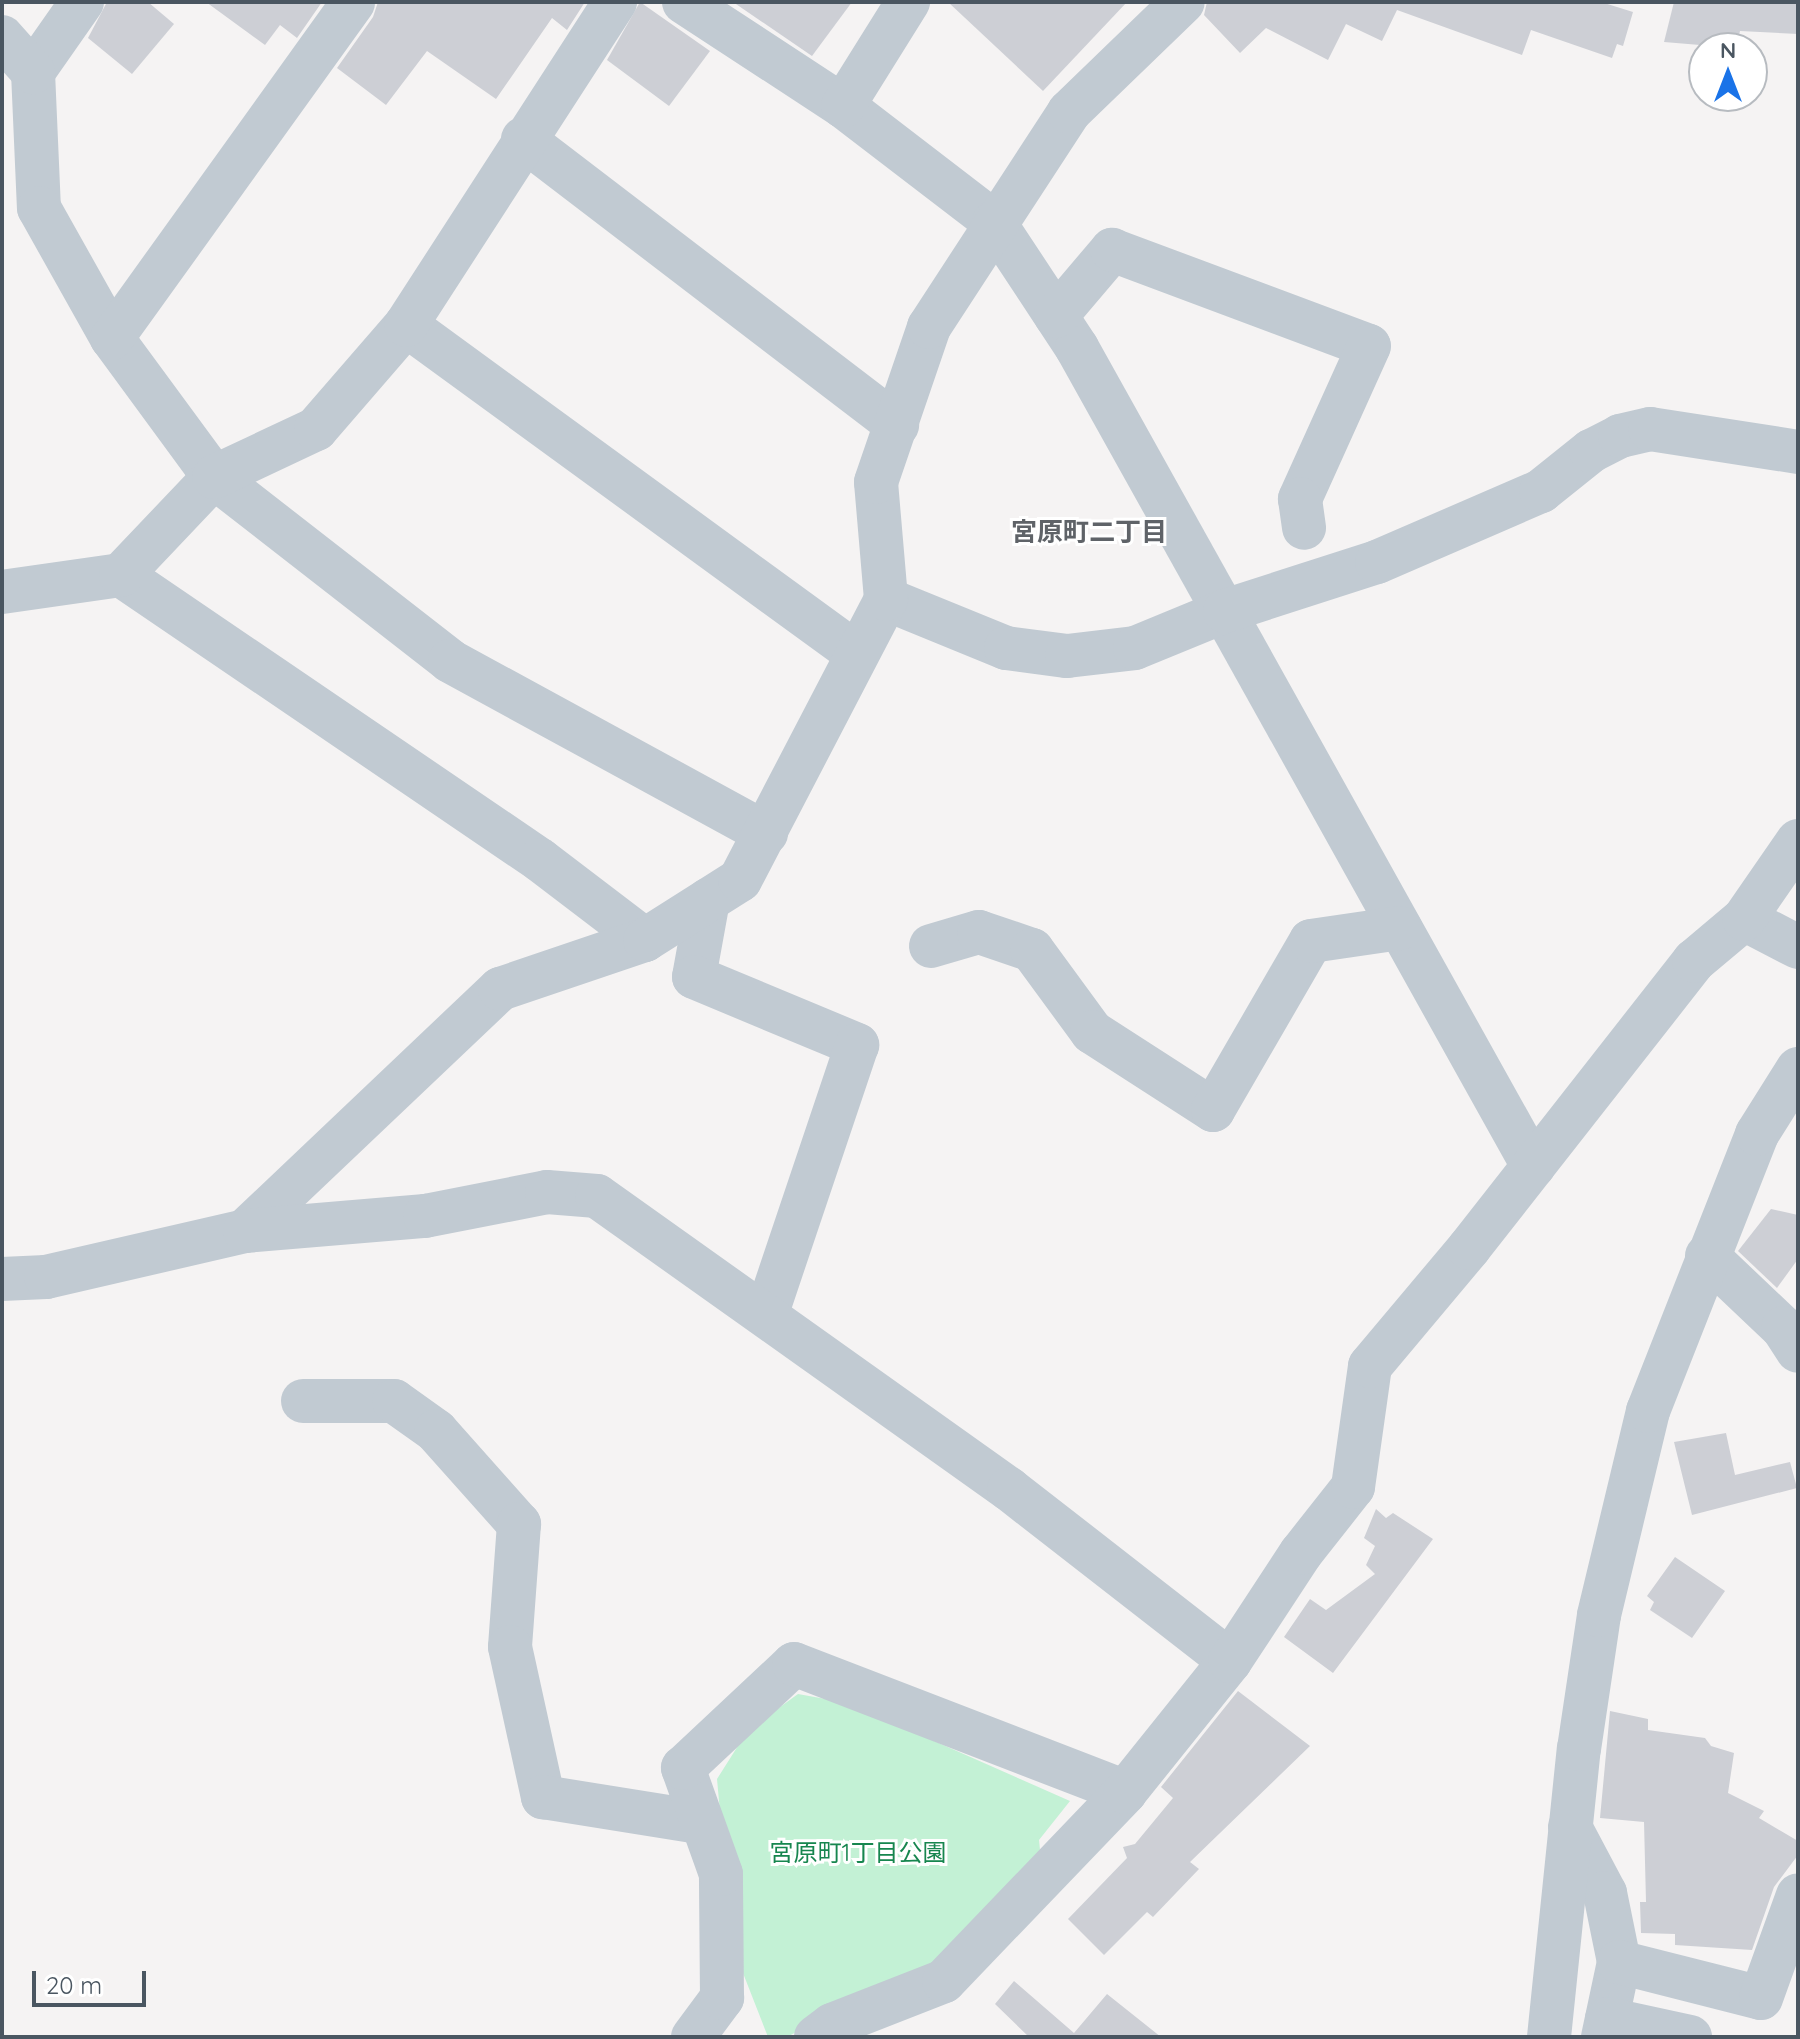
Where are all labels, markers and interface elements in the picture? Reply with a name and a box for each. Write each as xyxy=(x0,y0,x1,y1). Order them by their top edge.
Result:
north arrow xyxy=(1688,32,1768,112)
text: N xyxy=(1720,36,1736,64)
district label: 宮原町二丁目 xyxy=(1011,516,1167,548)
park label: 宮原町1丁目公園 xyxy=(770,1839,946,1867)
scale bar xyxy=(36,1955,150,2005)
text: 20 m xyxy=(46,1970,102,2000)

